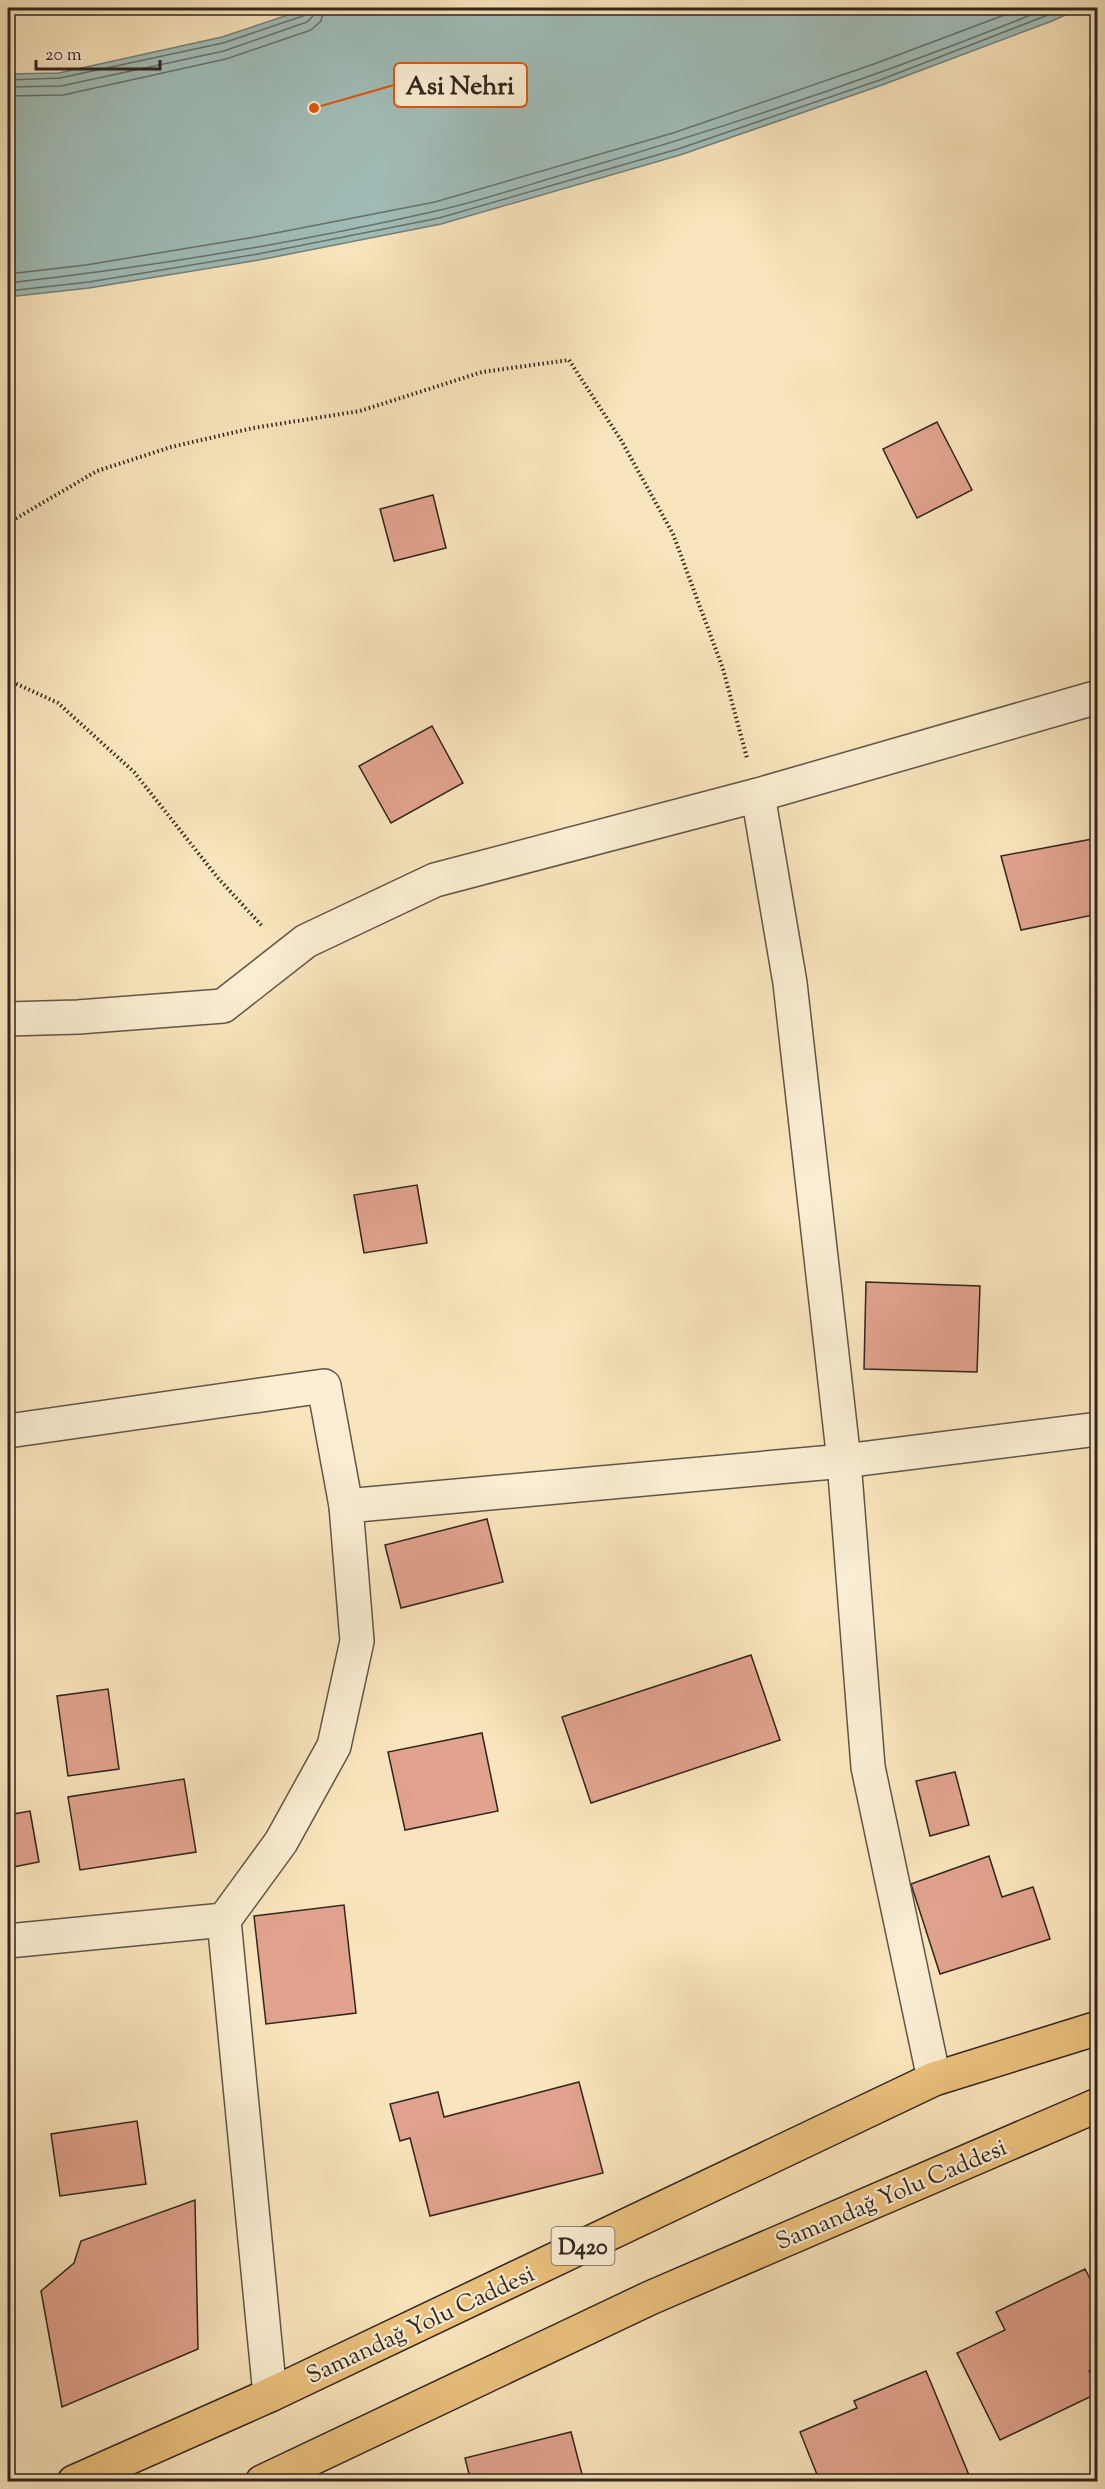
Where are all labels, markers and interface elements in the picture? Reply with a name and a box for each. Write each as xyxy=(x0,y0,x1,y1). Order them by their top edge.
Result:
scale bar xyxy=(36,33,160,71)
text: 20 m xyxy=(45,43,82,69)
callout: Asi Nehri xyxy=(394,63,527,107)
text: Asi Nehri xyxy=(406,69,515,106)
street label: Samandağ Yolu Caddesi xyxy=(771,2132,1013,2260)
road number: D420 xyxy=(552,2227,614,2265)
street label: Samandağ Yolu Caddesi xyxy=(301,2258,541,2394)

